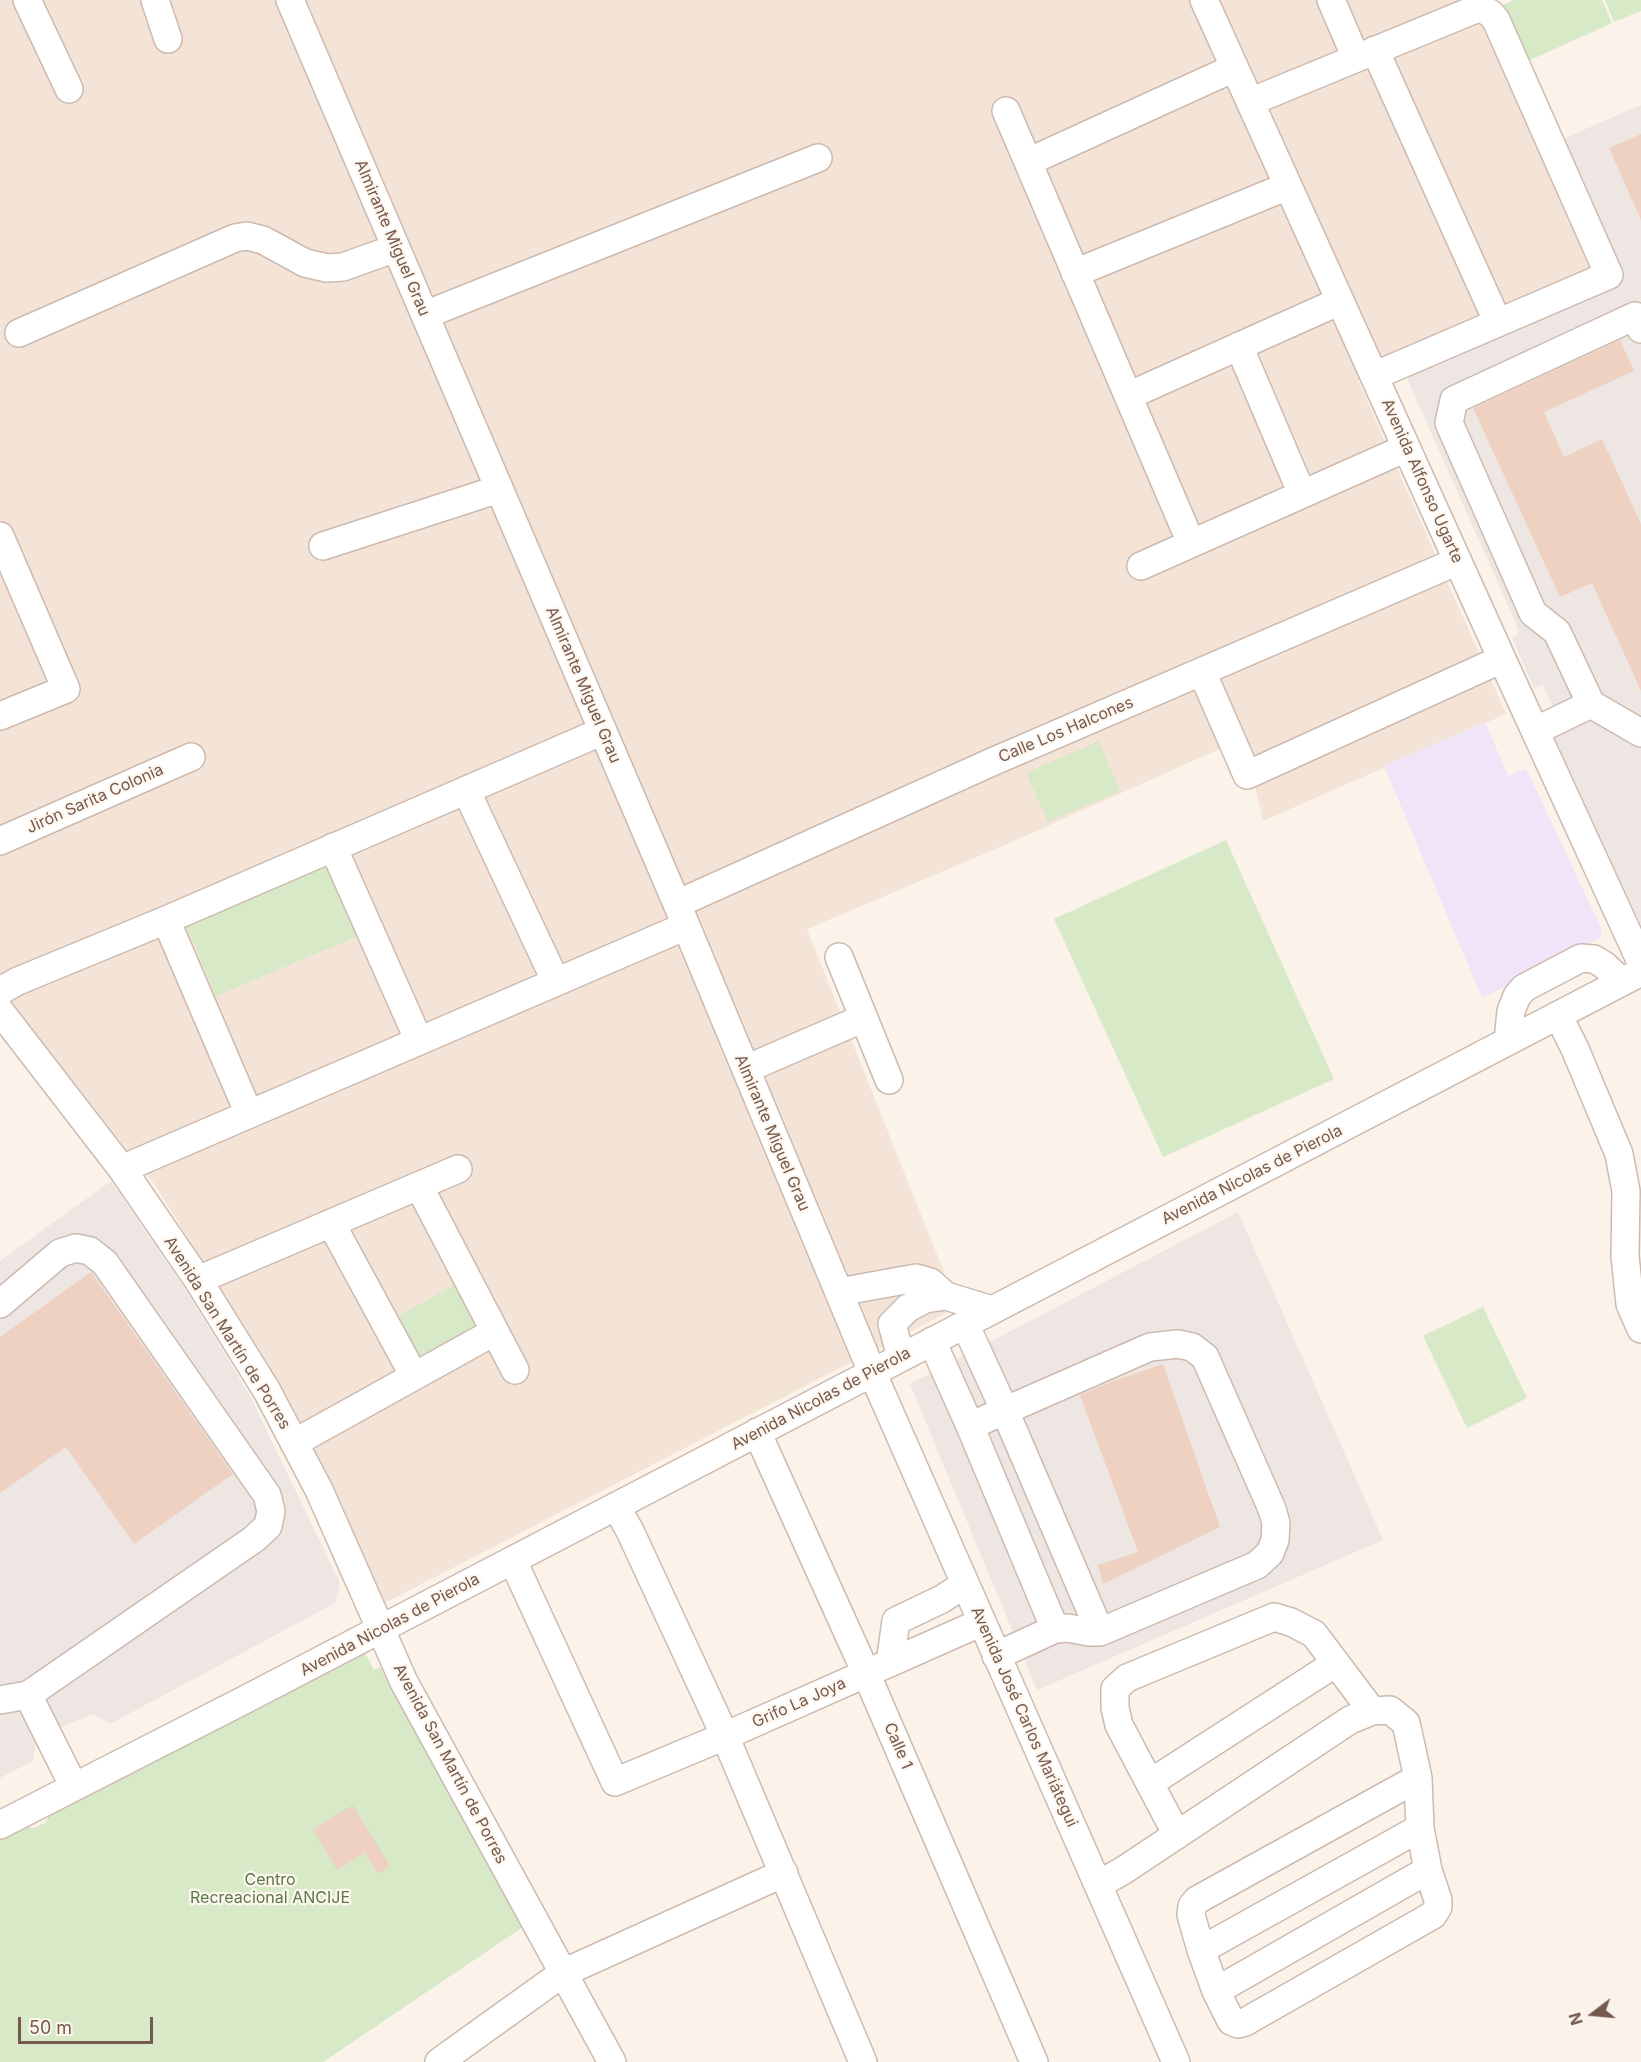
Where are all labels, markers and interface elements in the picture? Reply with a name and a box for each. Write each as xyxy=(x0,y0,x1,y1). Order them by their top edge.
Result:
street label: Almirante Miguel Grau xyxy=(350,157,434,319)
street label: Avenida Alfonso Ugarte xyxy=(1377,396,1467,566)
street label: Almirante Miguel Grau xyxy=(541,604,625,766)
street label: Calle Los Halcones xyxy=(996,693,1136,767)
street label: Jirón Sarita Colonia xyxy=(24,760,166,838)
street label: Almirante Miguel Grau xyxy=(730,1052,814,1214)
street label: Avenida Nicolas de Pierola xyxy=(1158,1121,1346,1229)
street label: Avenida San Martín de Porres xyxy=(160,1233,294,1433)
street label: Avenida Nicolas de Pierola xyxy=(728,1344,914,1454)
street label: Avenida Nicolas de Pierola xyxy=(297,1570,483,1680)
street label: Avenida José Carlos Mariátegui xyxy=(967,1604,1081,1830)
street label: Avenida San Martín de Porres xyxy=(389,1661,511,1867)
street label: Grifo La Joya xyxy=(749,1674,849,1732)
street label: Calle 1 xyxy=(880,1720,916,1772)
park label: Centro Recreacional ANCIJE xyxy=(190,1870,350,1908)
north arrow xyxy=(1563,1984,1623,2044)
scale bar xyxy=(21,2005,156,2043)
text: N xyxy=(1564,2010,1587,2028)
text: 50 m xyxy=(29,2017,72,2038)

